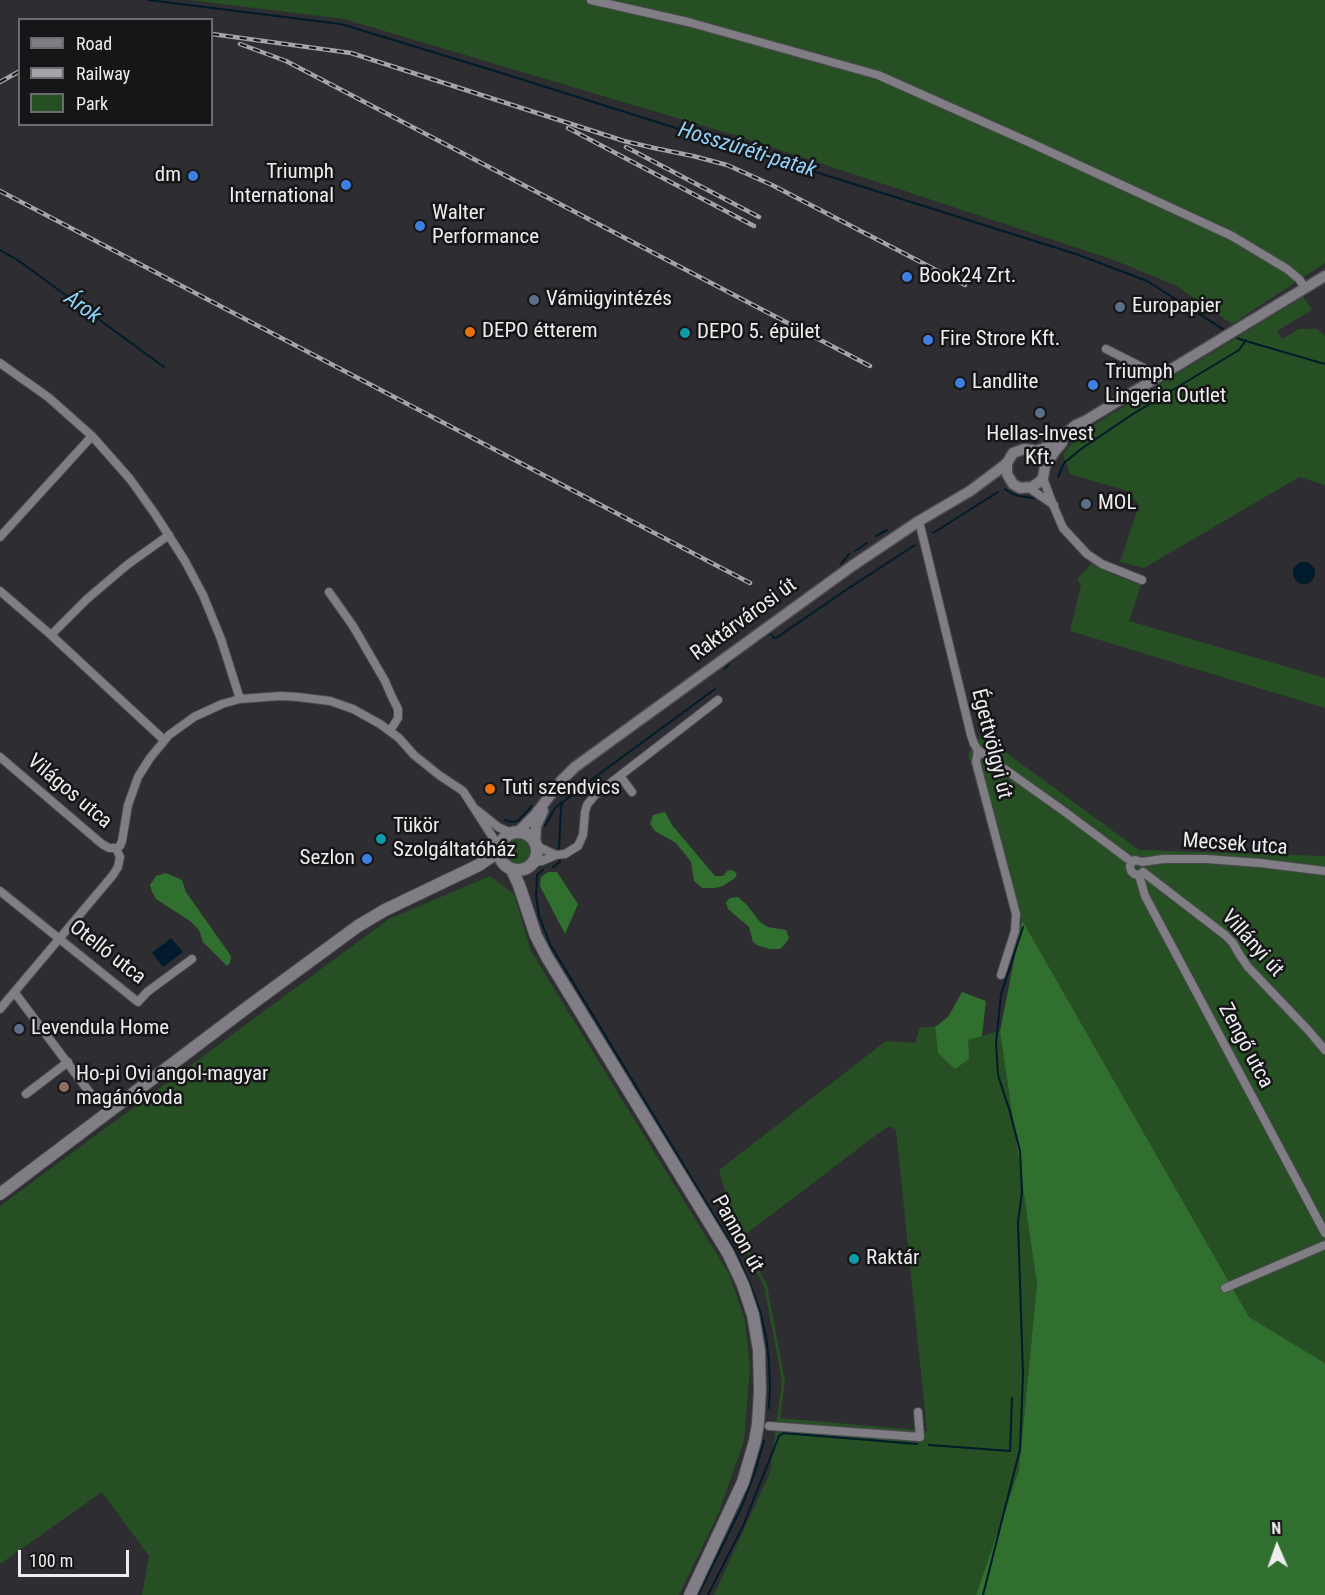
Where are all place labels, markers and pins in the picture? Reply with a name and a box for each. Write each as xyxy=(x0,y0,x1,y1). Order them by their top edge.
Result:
place label: Triumph International xyxy=(229,160,334,210)
place label: dm xyxy=(155,163,181,189)
marker: dm xyxy=(186,169,200,183)
marker: Triumph International xyxy=(339,178,353,192)
place label: Walter Performance xyxy=(432,201,539,251)
marker: Walter Performance xyxy=(413,219,427,233)
place label: Book24 Zrt. xyxy=(919,264,1016,290)
marker: Book24 Zrt. xyxy=(900,270,914,284)
place label: Vámügyintézés xyxy=(546,287,672,313)
marker: Vámügyintézés xyxy=(527,293,541,307)
place label: Europapier xyxy=(1132,294,1221,320)
marker: Europapier xyxy=(1113,300,1127,314)
place label: DEPO étterem xyxy=(482,319,597,345)
place label: DEPO 5. épület xyxy=(697,320,820,346)
marker: DEPO étterem xyxy=(463,325,477,339)
marker: DEPO 5. épület xyxy=(678,326,692,340)
place label: Fire Strore Kft. xyxy=(940,327,1060,353)
marker: Fire Strore Kft. xyxy=(921,333,935,347)
place label: Triumph Lingeria Outlet xyxy=(1105,360,1226,410)
place label: Landlite xyxy=(972,370,1038,396)
marker: Landlite xyxy=(953,376,967,390)
marker: Triumph Lingeria Outlet xyxy=(1086,378,1100,392)
marker: Hellas-Invest Kft. xyxy=(1033,406,1047,420)
place label: Hellas-Invest Kft. xyxy=(986,422,1094,472)
place label: MOL xyxy=(1098,491,1136,517)
marker: MOL xyxy=(1079,497,1093,511)
place label: Tuti szendvics xyxy=(502,776,620,802)
marker: Tuti szendvics xyxy=(483,782,497,796)
place label: Tükör Szolgáltatóház xyxy=(393,814,516,864)
marker: Tükör Szolgáltatóház xyxy=(374,832,388,846)
place label: Sezlon xyxy=(300,846,355,872)
marker: Sezlon xyxy=(360,852,374,866)
place label: Levendula Home xyxy=(31,1016,169,1042)
marker: Levendula Home xyxy=(12,1022,26,1036)
place label: Ho-pi Ovi angol-magyar magánóvoda xyxy=(76,1062,268,1112)
marker: Ho-pi Ovi angol-magyar magánóvoda xyxy=(57,1080,71,1094)
place label: Raktár xyxy=(866,1246,919,1272)
marker: Raktár xyxy=(847,1252,861,1266)

